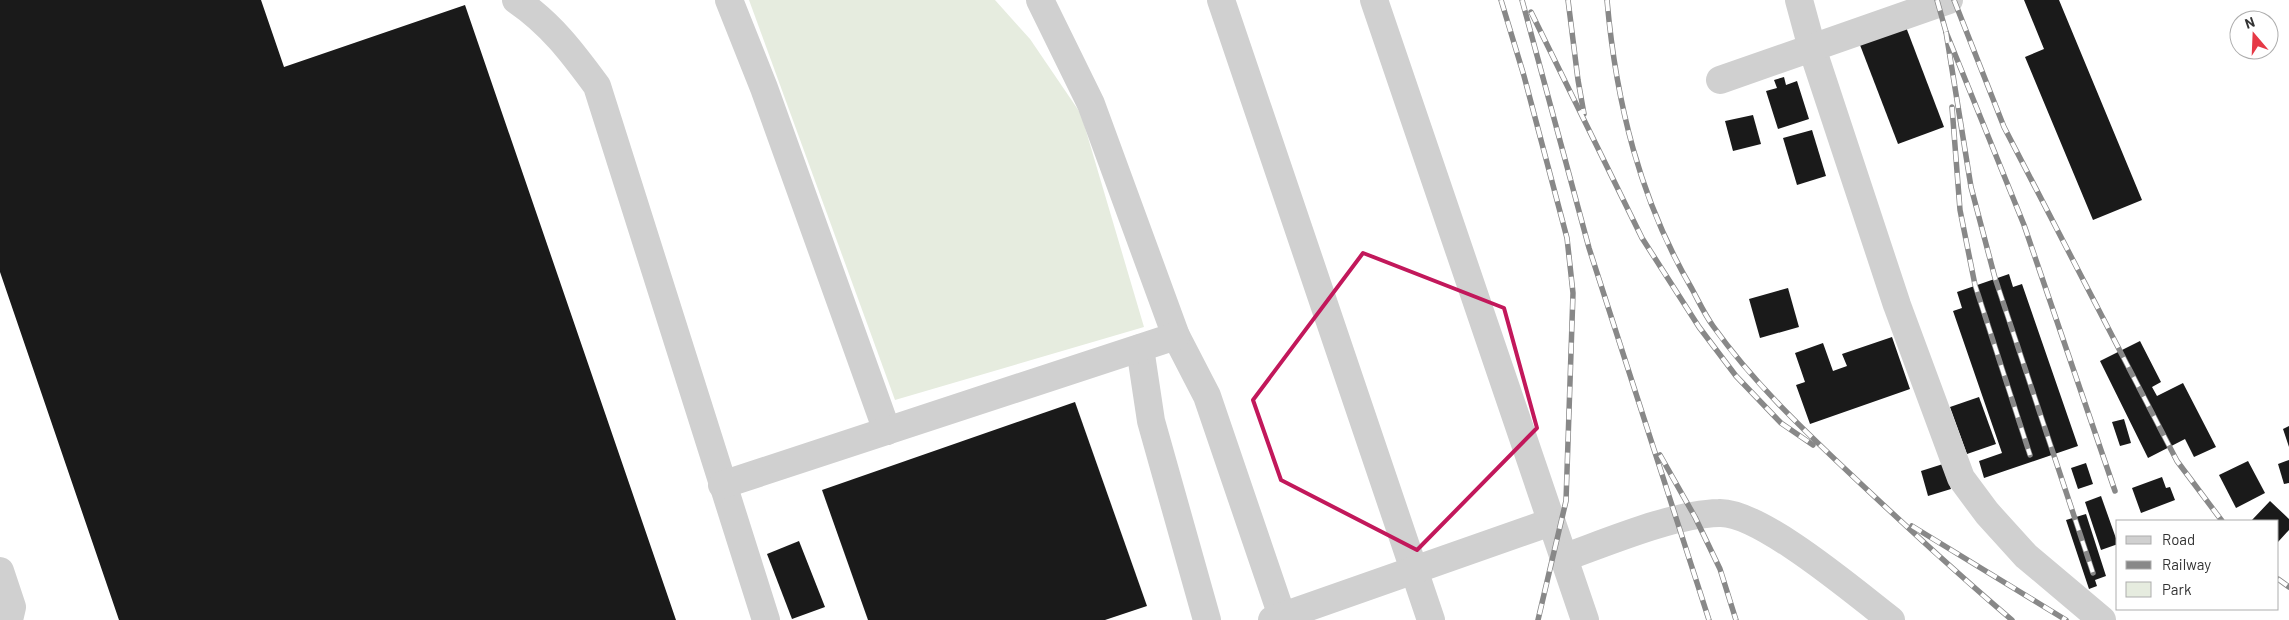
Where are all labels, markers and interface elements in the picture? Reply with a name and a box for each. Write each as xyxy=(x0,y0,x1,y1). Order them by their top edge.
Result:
north arrow xyxy=(2229,10,2279,60)
text: N xyxy=(2242,13,2257,32)
legend xyxy=(2116,520,2279,610)
text: Road xyxy=(2162,530,2195,548)
text: Railway xyxy=(2162,555,2211,573)
text: Park xyxy=(2162,580,2192,598)

